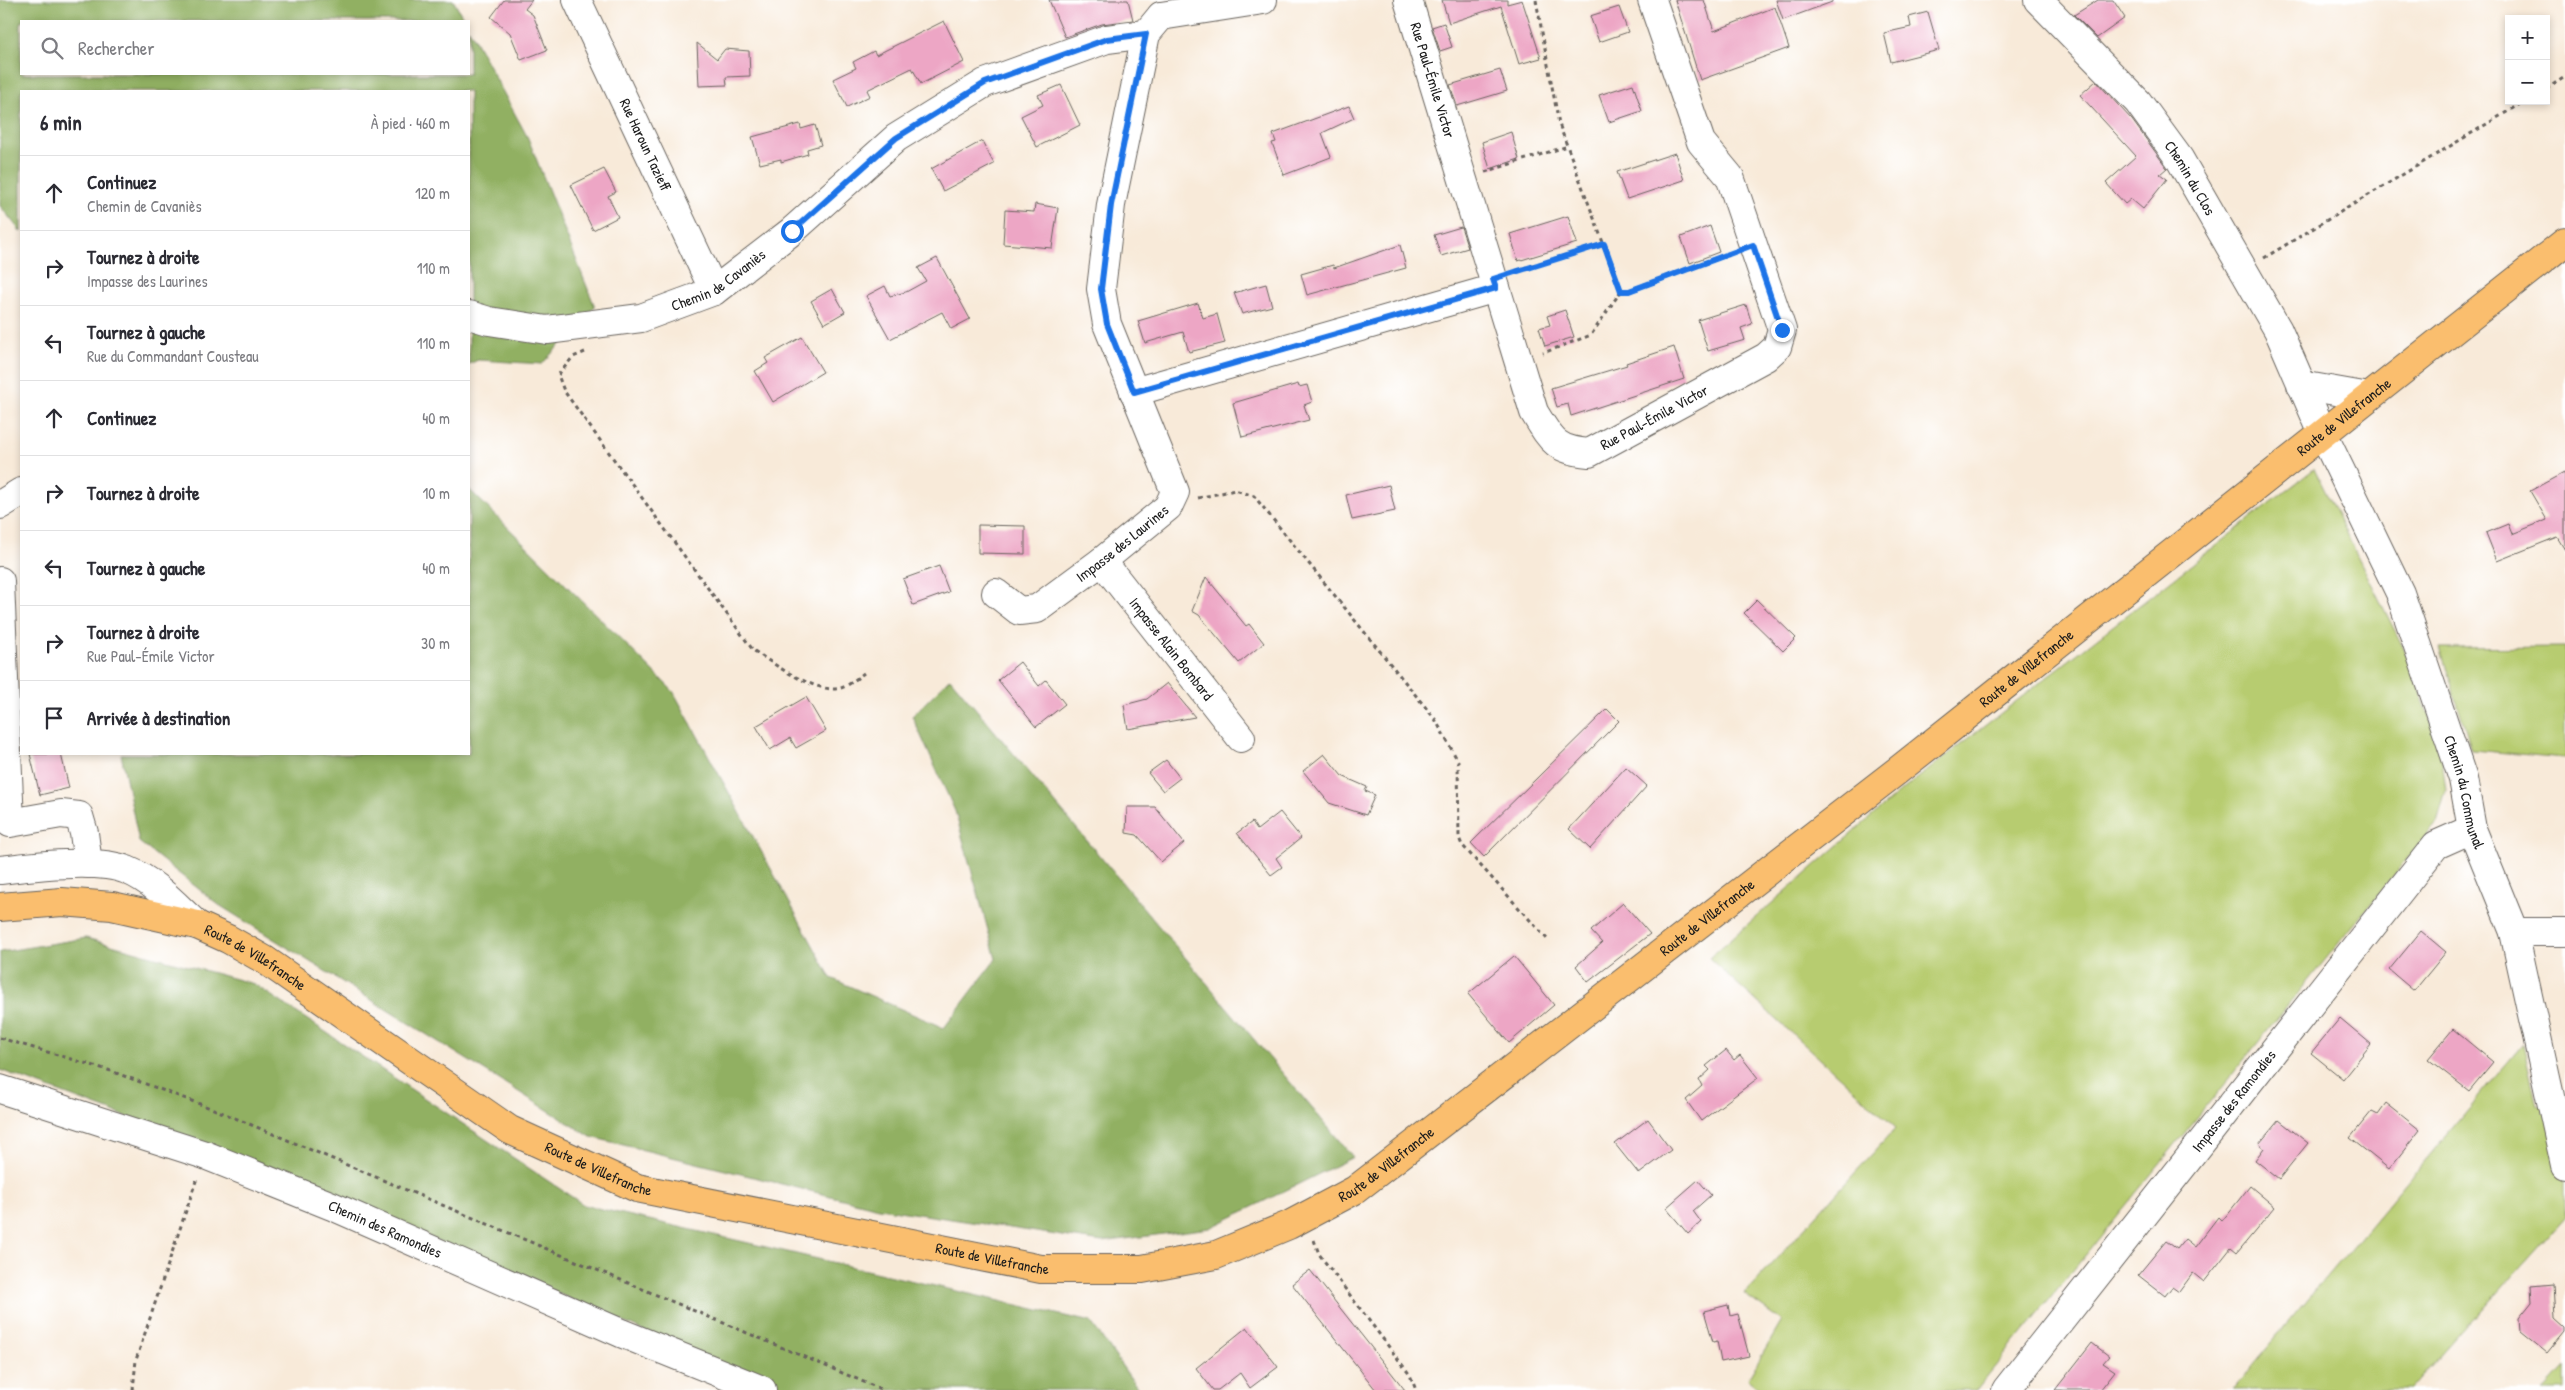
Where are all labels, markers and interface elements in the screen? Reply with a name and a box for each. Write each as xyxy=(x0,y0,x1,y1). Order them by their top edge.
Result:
map controls xyxy=(2505,15,2550,105)
button: + xyxy=(2505,15,2550,60)
search box xyxy=(20,20,470,75)
street label: Rue Paul-Émile Victor xyxy=(1405,20,1461,141)
icon: search xyxy=(38,34,66,62)
text: Rechercher xyxy=(78,35,155,61)
button: − xyxy=(2505,60,2550,105)
street label: Rue Haroun Tazieff xyxy=(615,95,676,194)
text: 6 min xyxy=(40,108,82,137)
text: À pied · 460 m xyxy=(371,112,450,134)
street label: Chemin du Clos xyxy=(2160,136,2221,219)
text: Continuez xyxy=(87,169,156,195)
icon: ahead xyxy=(40,179,68,207)
text: 120 m xyxy=(415,182,450,204)
text: Chemin de Cavaniès xyxy=(87,195,202,217)
route start xyxy=(781,220,804,243)
text: Tournez à droite xyxy=(87,244,200,270)
street label: Chemin de Cavaniès xyxy=(668,244,770,316)
icon: right xyxy=(40,254,68,282)
text: 110 m xyxy=(417,257,450,279)
text: Impasse des Laurines xyxy=(87,270,208,292)
text: Tournez à gauche xyxy=(87,319,205,345)
route end xyxy=(1771,319,1794,342)
icon: left xyxy=(40,329,68,357)
text: 110 m xyxy=(417,332,450,354)
text: Rue du Commandant Cousteau xyxy=(87,345,259,367)
street label: Route de Villefranche xyxy=(2292,373,2395,461)
street label: Rue Paul-Émile Victor xyxy=(1596,379,1712,455)
icon: ahead xyxy=(40,404,68,432)
text: Continuez xyxy=(87,405,156,431)
text: 40 m xyxy=(422,407,450,429)
icon: right xyxy=(40,479,68,507)
text: Tournez à droite xyxy=(87,480,200,506)
text: 10 m xyxy=(422,482,450,504)
street label: Impasse des Laurines xyxy=(1072,499,1173,587)
icon: left xyxy=(40,554,68,582)
text: Tournez à gauche xyxy=(87,555,205,581)
text: 40 m xyxy=(422,557,450,579)
street label: Impasse Alain Bombard xyxy=(1125,593,1219,705)
text: Tournez à droite xyxy=(87,619,200,645)
street label: Route de Villefranche xyxy=(1975,624,2078,712)
icon: right xyxy=(40,629,68,657)
text: 30 m xyxy=(421,632,450,654)
text: Rue Paul-Émile Victor xyxy=(87,645,215,667)
icon: arrive xyxy=(40,704,68,732)
text: Arrivée à destination xyxy=(87,705,230,731)
street label: Chemin du Communal xyxy=(2439,732,2490,852)
street label: Route de Villefranche xyxy=(1655,874,1759,961)
street label: Route de Villefranche xyxy=(201,919,310,995)
street label: Impasse des Ramondies xyxy=(2187,1045,2281,1156)
street label: Route de Villefranche xyxy=(1335,1122,1438,1207)
street label: Route de Villefranche xyxy=(542,1136,654,1201)
street label: Chemin des Ramondies xyxy=(325,1195,445,1263)
street label: Route de Villefranche xyxy=(934,1237,1049,1279)

